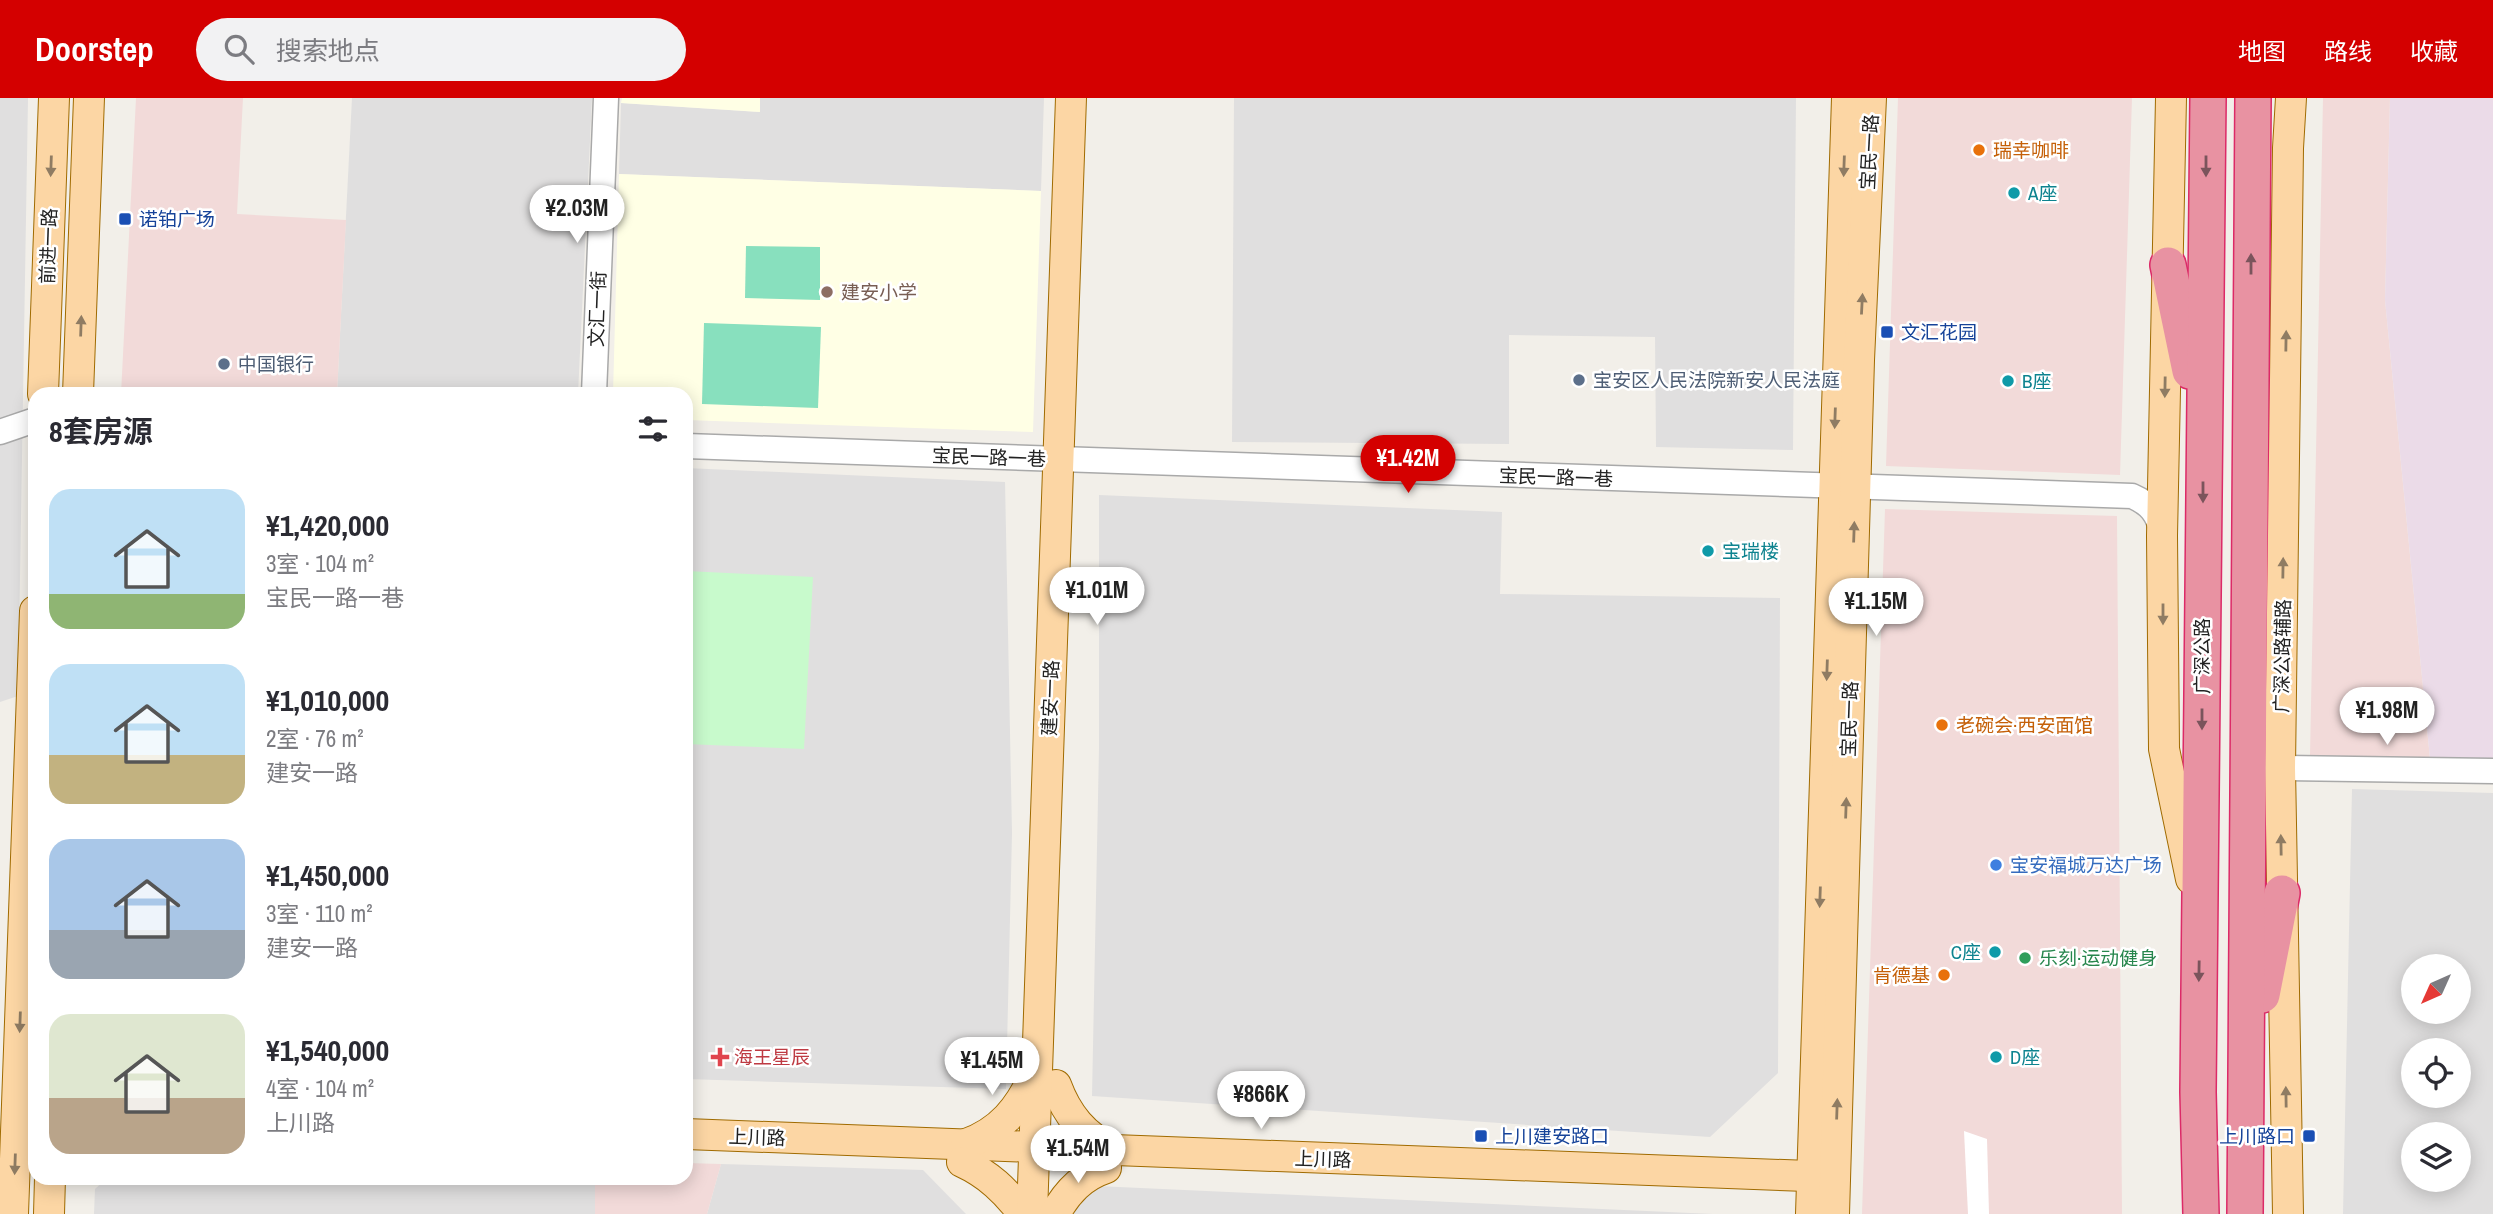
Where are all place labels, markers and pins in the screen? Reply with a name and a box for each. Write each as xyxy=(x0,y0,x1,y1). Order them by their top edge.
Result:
place label: 瑞幸咖啡 xyxy=(1993,137,2069,163)
marker: 瑞幸咖啡 xyxy=(1971,142,1987,158)
place label: A座 xyxy=(2027,180,2057,206)
marker: A座 xyxy=(2006,185,2022,201)
pin: ¥2.03M xyxy=(520,186,634,245)
place label: 诺铂广场 xyxy=(139,206,215,232)
marker: 诺铂广场 xyxy=(117,211,133,227)
place label: 建安小学 xyxy=(841,279,917,305)
marker: 建安小学 xyxy=(819,284,835,300)
place label: 文汇花园 xyxy=(1901,319,1977,345)
marker: 文汇花园 xyxy=(1879,324,1895,340)
place label: 中国银行 xyxy=(238,351,314,377)
marker: 中国银行 xyxy=(216,356,232,372)
place label: 宝安区人民法院新安人民法庭 xyxy=(1593,367,1840,393)
place label: B座 xyxy=(2022,368,2051,394)
marker: 宝安区人民法院新安人民法庭 xyxy=(1571,372,1587,388)
marker: B座 xyxy=(2000,373,2016,389)
pin: ¥1.42M xyxy=(1351,436,1465,495)
place label: 宝瑞楼 xyxy=(1722,538,1779,564)
marker: 宝瑞楼 xyxy=(1700,543,1716,559)
pin: ¥1.01M xyxy=(1040,568,1154,627)
pin: ¥1.15M xyxy=(1819,578,1933,638)
pin: ¥1.98M xyxy=(2330,688,2444,747)
place label: 老碗会·西安面馆 xyxy=(1956,712,2093,738)
marker: 老碗会·西安面馆 xyxy=(1934,717,1950,733)
place label: 宝安福城万达广场 xyxy=(2010,852,2162,878)
marker: 宝安福城万达广场 xyxy=(1988,857,2004,873)
place label: C座 xyxy=(1951,939,1981,965)
marker: C座 xyxy=(1987,944,2003,960)
place label: 乐刻·运动健身 xyxy=(2039,945,2157,971)
marker: 乐刻·运动健身 xyxy=(2017,950,2033,966)
place label: 肯德基 xyxy=(1873,962,1930,988)
marker: 肯德基 xyxy=(1936,967,1952,983)
pin: ¥1.45M xyxy=(935,1038,1049,1097)
place label: 海王星辰 xyxy=(734,1044,810,1070)
place label: D座 xyxy=(2010,1044,2040,1070)
marker: 海王星辰 xyxy=(712,1049,728,1065)
marker: D座 xyxy=(1988,1049,2004,1065)
pin: ¥866K xyxy=(1212,1072,1310,1131)
place label: 上川建安路口 xyxy=(1495,1123,1609,1149)
place label: 上川路口 xyxy=(2219,1123,2295,1149)
pin: ¥1.54M xyxy=(1021,1126,1135,1185)
marker: 上川建安路口 xyxy=(1473,1128,1489,1144)
marker: 上川路口 xyxy=(2301,1128,2317,1144)

